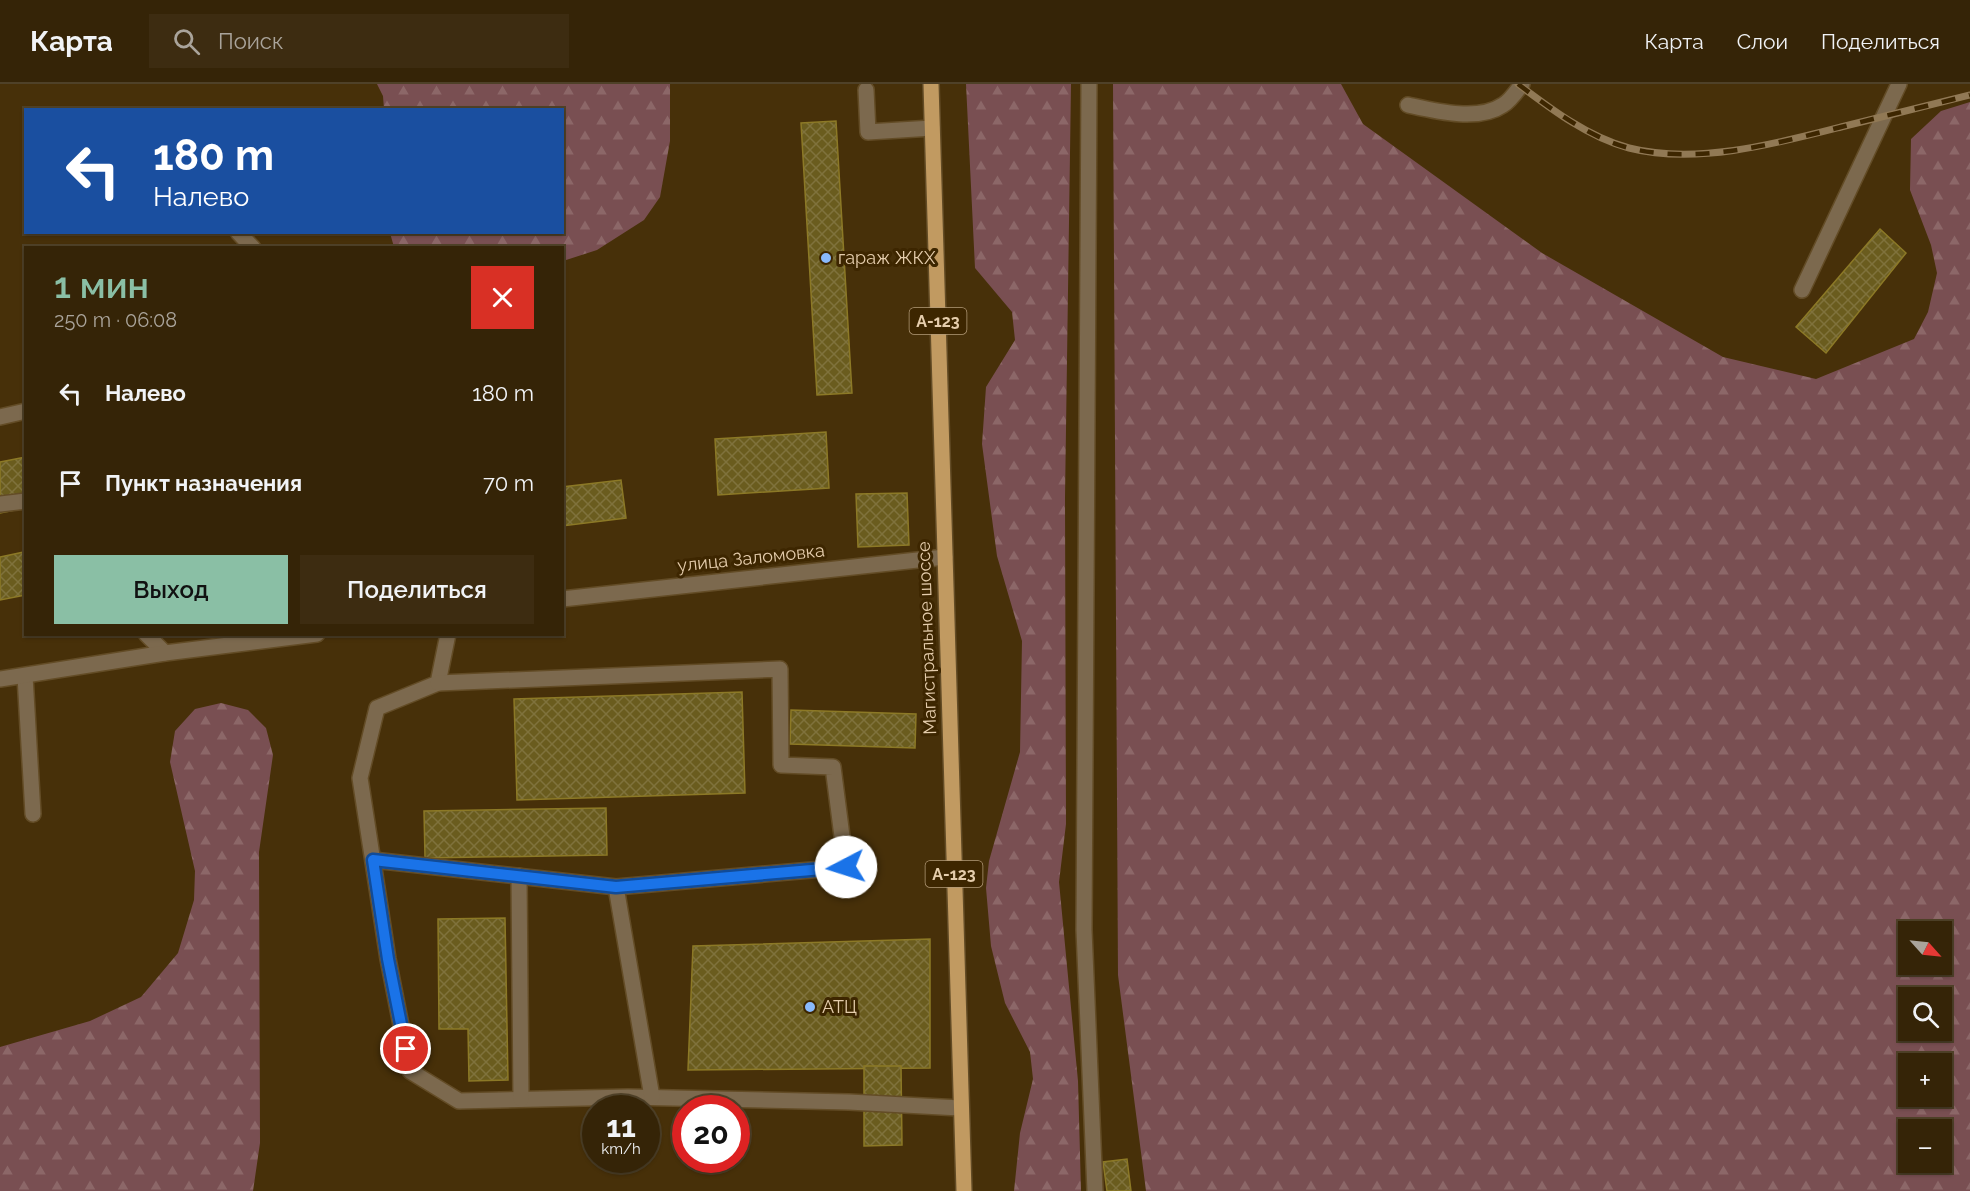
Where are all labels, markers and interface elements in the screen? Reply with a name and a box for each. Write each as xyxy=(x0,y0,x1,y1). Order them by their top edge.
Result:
search box xyxy=(149,14,569,68)
text: Карта xyxy=(30,25,113,58)
icon: search xyxy=(170,25,203,58)
text: Поиск xyxy=(218,28,283,54)
text: Карта xyxy=(1645,29,1704,54)
text: Слои xyxy=(1737,29,1788,54)
text: Поделиться xyxy=(1821,29,1940,54)
text: 180 m xyxy=(153,131,274,180)
icon: left xyxy=(54,132,132,210)
text: Налево xyxy=(153,181,249,212)
place label: гараж ЖКХ xyxy=(838,247,936,268)
marker: гараж ЖКХ xyxy=(819,251,833,265)
text: 1 мин xyxy=(54,264,149,306)
button: close xyxy=(471,266,534,329)
text: 250 m · 06:08 xyxy=(54,308,177,332)
road number: А-123 xyxy=(910,308,966,334)
icon: left xyxy=(54,377,87,410)
text: Налево xyxy=(105,380,186,406)
text: 180 m xyxy=(472,380,534,406)
icon: arrive xyxy=(54,467,87,500)
text: Пункт назначения xyxy=(105,470,302,496)
text: 70 m xyxy=(483,470,534,496)
street label: улица Заломовка xyxy=(676,539,826,576)
street label: Магистральное шоссе xyxy=(913,541,940,735)
button: Выход xyxy=(54,555,288,624)
button: Поделиться xyxy=(300,555,534,624)
position arrow xyxy=(814,835,878,899)
road number: А-123 xyxy=(926,861,982,887)
north arrow xyxy=(1898,921,1952,975)
map controls xyxy=(1898,921,1952,1173)
button: search xyxy=(1898,987,1952,1041)
place label: АТЦ xyxy=(822,996,857,1017)
marker: АТЦ xyxy=(803,1000,817,1014)
pin xyxy=(380,1023,431,1074)
icon: arrive xyxy=(389,1032,422,1065)
button: + xyxy=(1898,1053,1952,1107)
speed limit sign: 20 xyxy=(672,1095,750,1173)
text: 11 xyxy=(606,1109,636,1144)
button: − xyxy=(1898,1119,1952,1173)
text: km/h xyxy=(601,1140,641,1158)

